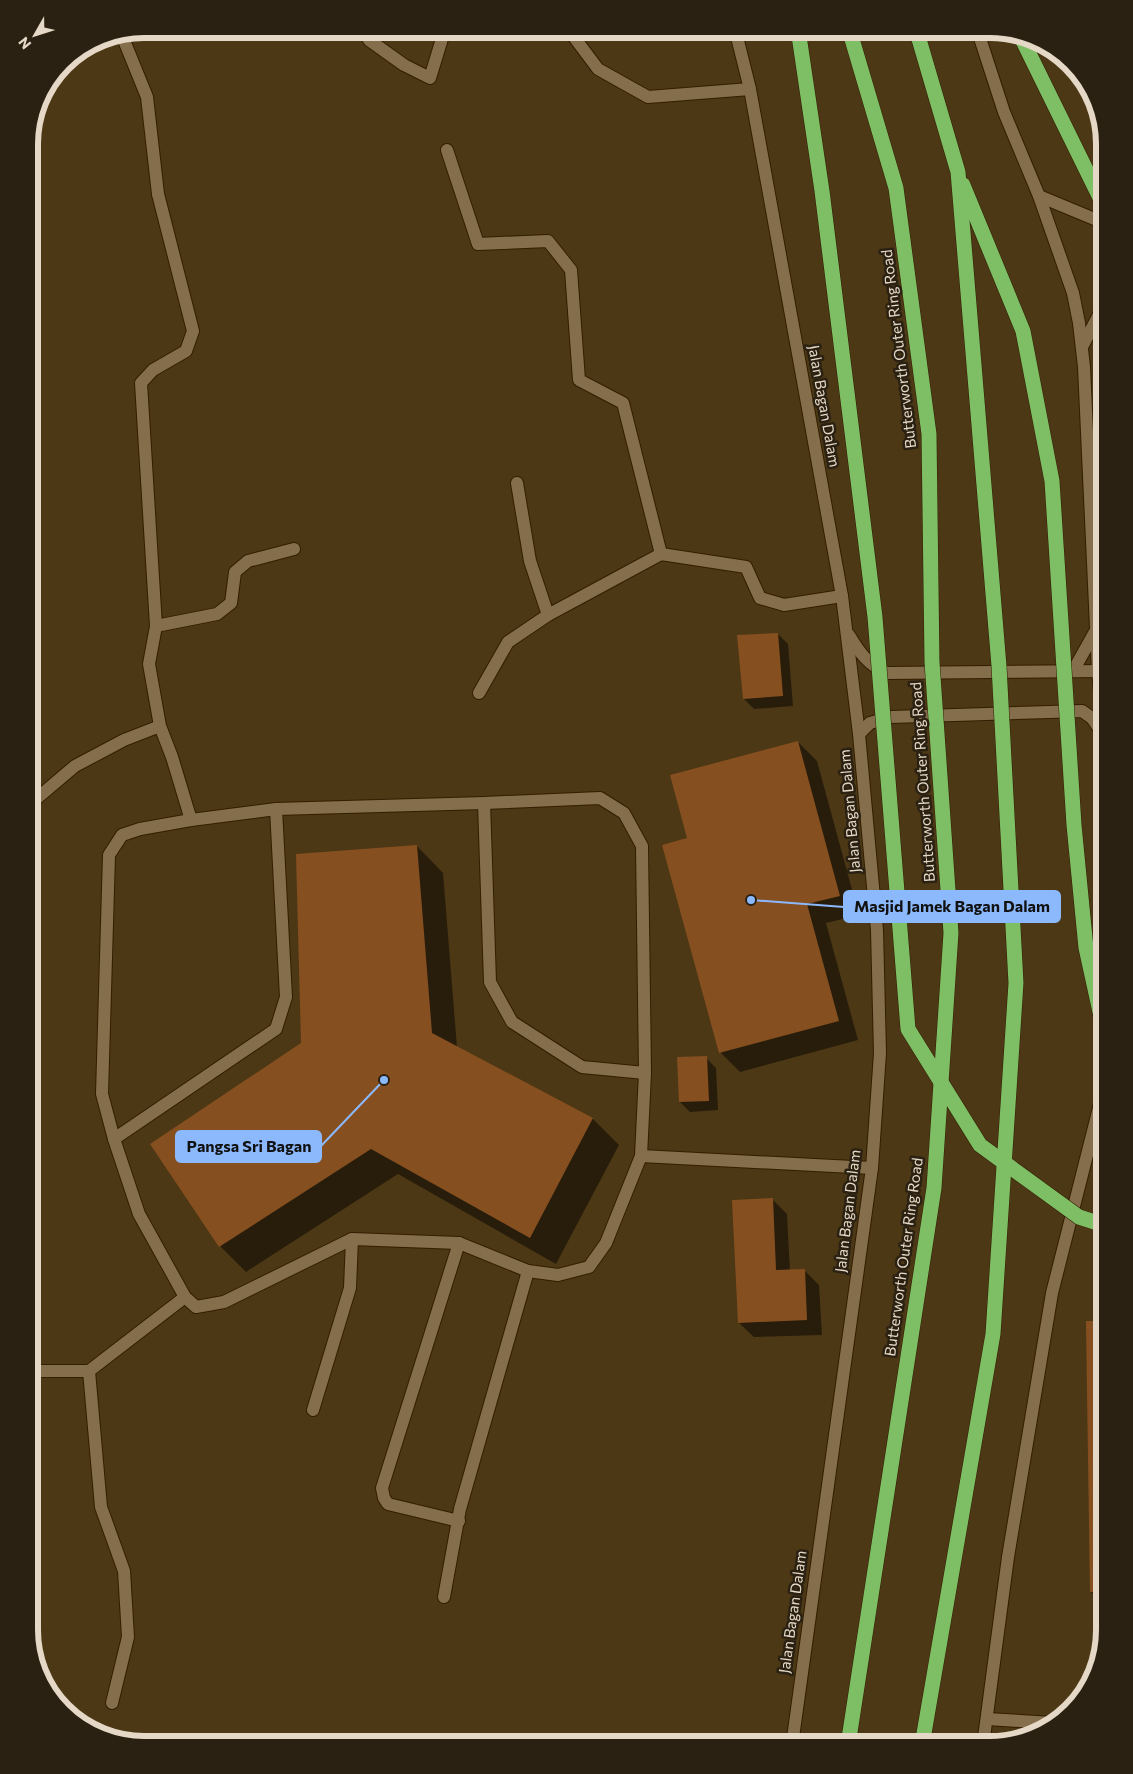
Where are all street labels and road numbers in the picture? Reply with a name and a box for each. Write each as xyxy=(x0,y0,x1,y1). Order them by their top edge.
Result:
street label: Butterworth Outer Ring Road xyxy=(877,249,919,450)
street label: Jalan Bagan Dalam xyxy=(805,343,845,468)
street label: Butterworth Outer Ring Road xyxy=(906,681,938,883)
street label: Jalan Bagan Dalam xyxy=(835,749,863,874)
street label: Jalan Bagan Dalam xyxy=(831,1148,863,1273)
street label: Butterworth Outer Ring Road xyxy=(880,1156,926,1357)
street label: Jalan Bagan Dalam xyxy=(774,1549,810,1674)

